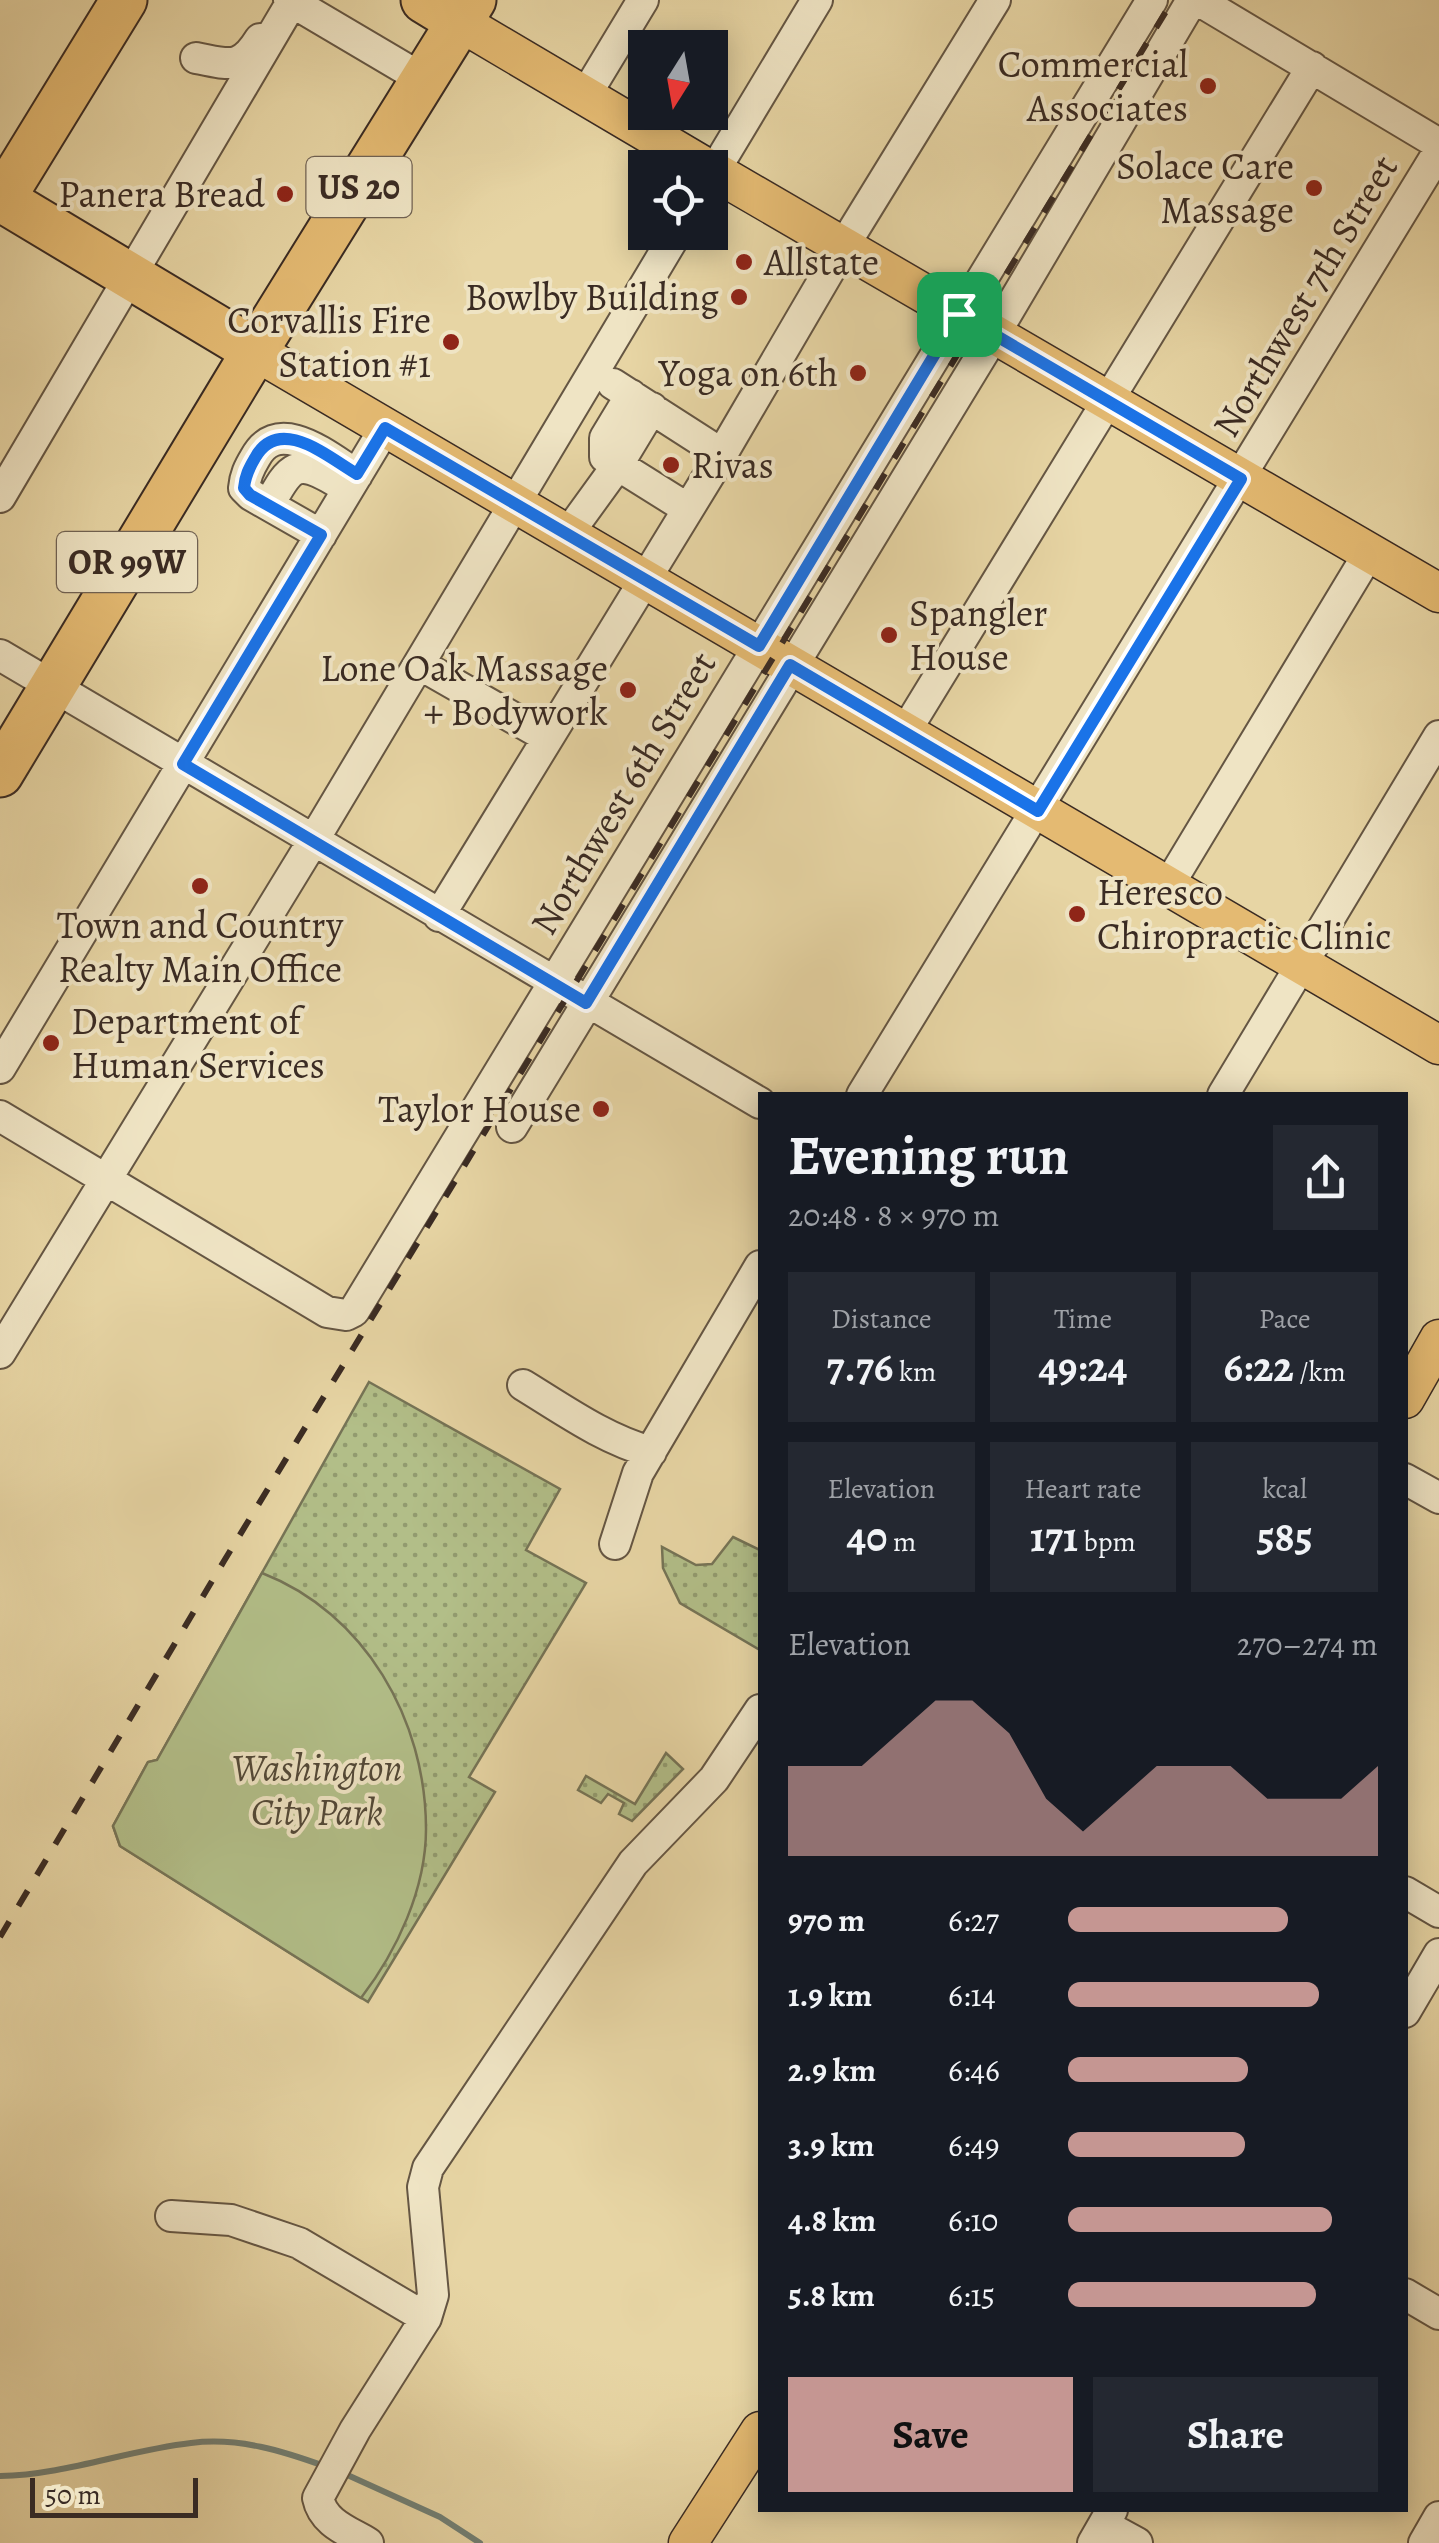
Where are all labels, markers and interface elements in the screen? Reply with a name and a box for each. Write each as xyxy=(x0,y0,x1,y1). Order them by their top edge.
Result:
north arrow xyxy=(628,30,728,130)
map controls xyxy=(628,30,728,250)
place label: Commercial Associates xyxy=(998,38,1188,134)
marker: Commercial Associates xyxy=(1197,75,1219,97)
place label: Solace Care Massage xyxy=(1116,140,1294,236)
street label: Northwest 7th Street xyxy=(1200,145,1410,447)
button: locate xyxy=(628,150,728,250)
road number: US 20 xyxy=(306,157,412,217)
place label: Panera Bread xyxy=(58,168,266,220)
marker: Solace Care Massage xyxy=(1303,177,1325,199)
marker: Panera Bread xyxy=(274,183,296,205)
place label: Allstate xyxy=(763,236,879,288)
marker: Allstate xyxy=(733,251,755,273)
place label: Bowlby Building xyxy=(465,271,719,323)
pin xyxy=(917,272,1002,357)
marker: Bowlby Building xyxy=(728,286,750,308)
icon: arrive xyxy=(932,287,987,342)
place label: Corvallis Fire Station #1 xyxy=(227,294,431,390)
marker: Corvallis Fire Station #1 xyxy=(440,331,462,353)
place label: Yoga on 6th xyxy=(658,347,838,399)
marker: Yoga on 6th xyxy=(847,362,869,384)
place label: Rivas xyxy=(691,439,774,491)
marker: Rivas xyxy=(660,454,682,476)
road number: OR 99W xyxy=(57,532,197,592)
place label: Spangler House xyxy=(909,587,1048,683)
marker: Spangler House xyxy=(878,624,900,646)
place label: Lone Oak Massage + Bodywork xyxy=(320,642,608,738)
street label: Northwest 6th Street xyxy=(518,642,728,944)
marker: Lone Oak Massage + Bodywork xyxy=(617,679,639,701)
place label: Heresco Chiropractic Clinic xyxy=(1097,866,1391,962)
marker: Town and Country Realty Main Office xyxy=(189,875,211,897)
place label: Town and Country Realty Main Office xyxy=(57,899,344,995)
marker: Heresco Chiropractic Clinic xyxy=(1066,903,1088,925)
place label: Department of Human Services xyxy=(71,995,325,1091)
marker: Department of Human Services xyxy=(40,1032,62,1054)
place label: Taylor House xyxy=(378,1083,581,1135)
marker: Taylor House xyxy=(590,1098,612,1120)
text: Evening run xyxy=(788,1118,1069,1193)
button: share xyxy=(1273,1125,1378,1230)
text: 20:48 · 8 × 970 m xyxy=(788,1193,999,1237)
text: Distance xyxy=(831,1300,932,1338)
text: Time xyxy=(1054,1300,1112,1338)
text: Pace xyxy=(1259,1300,1311,1338)
text: 7.76 xyxy=(826,1338,893,1395)
text: 49:24 xyxy=(1038,1338,1128,1395)
text: 6:22 xyxy=(1224,1338,1294,1395)
text: km xyxy=(893,1353,936,1391)
text: /km xyxy=(1294,1353,1346,1391)
text: Elevation xyxy=(828,1470,935,1508)
text: Heart rate xyxy=(1025,1470,1141,1508)
text: kcal xyxy=(1262,1470,1307,1508)
text: 40 xyxy=(846,1508,887,1565)
text: 171 xyxy=(1030,1508,1078,1565)
text: 585 xyxy=(1257,1508,1313,1565)
text: m xyxy=(887,1523,916,1561)
text: bpm xyxy=(1078,1523,1136,1561)
text: Elevation xyxy=(788,1622,911,1666)
text: 270–274 m xyxy=(1237,1622,1378,1666)
park label: Washington City Park xyxy=(232,1742,402,1838)
text: 970 m xyxy=(788,1898,865,1942)
text: 6:27 xyxy=(948,1898,999,1942)
text: 1.9 km xyxy=(788,1973,872,2017)
text: 6:14 xyxy=(948,1973,996,2017)
text: 2.9 km xyxy=(788,2048,876,2092)
text: 6:46 xyxy=(948,2048,1000,2092)
text: 3.9 km xyxy=(788,2123,874,2167)
text: 6:49 xyxy=(948,2123,999,2167)
text: 4.8 km xyxy=(788,2198,876,2242)
text: 6:10 xyxy=(948,2198,998,2242)
text: 5.8 km xyxy=(788,2273,875,2317)
text: 6:15 xyxy=(948,2273,995,2317)
button: Save xyxy=(788,2377,1073,2492)
button: Share xyxy=(1093,2377,1378,2492)
scale bar xyxy=(30,2473,198,2518)
text: 50 m xyxy=(45,2476,101,2514)

